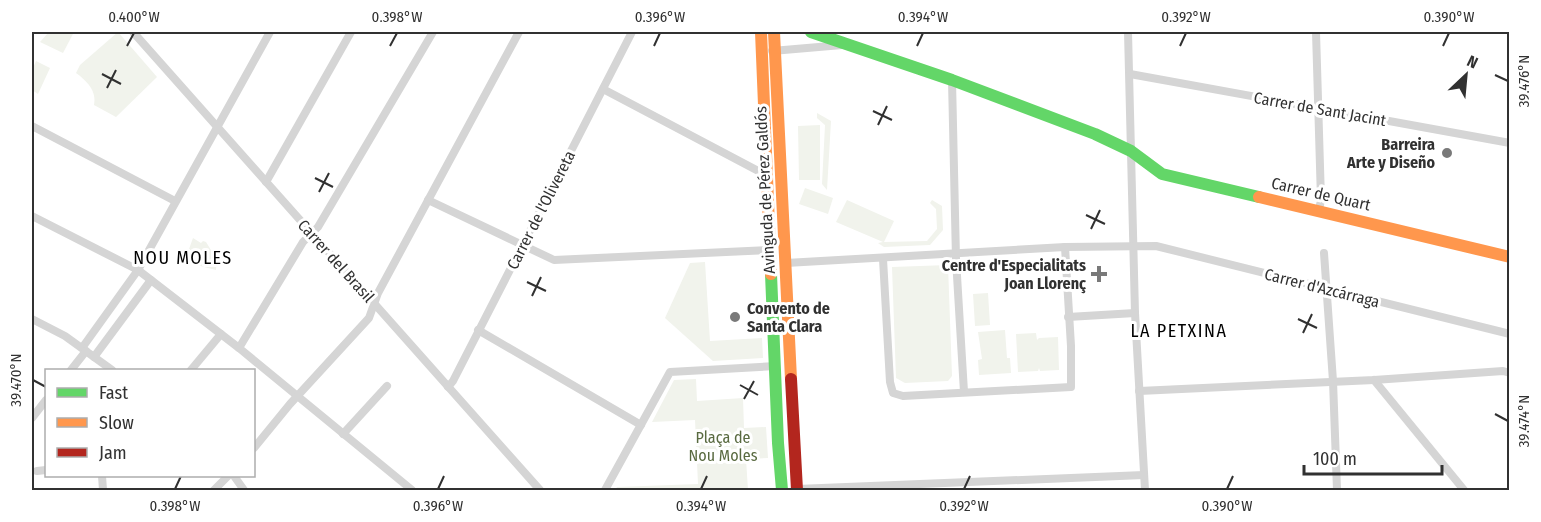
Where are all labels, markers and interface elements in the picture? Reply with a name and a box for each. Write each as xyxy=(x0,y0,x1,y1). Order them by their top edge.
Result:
text: 0.400°W xyxy=(108,8,160,26)
text: 0.398°W xyxy=(372,8,422,26)
text: 0.396°W xyxy=(635,8,685,26)
text: 0.394°W xyxy=(898,8,948,26)
text: 0.392°W xyxy=(1161,8,1211,26)
text: 0.390°W xyxy=(1423,8,1475,26)
north arrow xyxy=(1436,45,1496,105)
text: N xyxy=(1464,51,1481,73)
text: 39.476°N xyxy=(1515,55,1533,107)
street label: Carrer de Sant Jacint xyxy=(1252,88,1388,130)
street label: Avinguda de Pérez Galdós xyxy=(751,106,779,274)
place label: Barreira Arte y Diseño xyxy=(1346,135,1435,172)
marker: Barreira Arte y Diseño xyxy=(1440,146,1454,160)
street label: Carrer de l'Olivereta xyxy=(503,147,579,272)
street label: Carrer de Quart xyxy=(1270,173,1373,215)
street label: Carrer del Brasil xyxy=(294,216,378,306)
district label: NOU MOLES xyxy=(133,247,233,269)
place label: Centre d'Especialitats Joan Llorenç xyxy=(942,256,1086,294)
marker: Centre d'Especialitats Joan Llorenç xyxy=(1090,265,1108,283)
street label: Carrer d'Azcárraga xyxy=(1263,265,1382,311)
place label: Convento de Santa Clara xyxy=(747,299,830,336)
marker: Convento de Santa Clara xyxy=(728,310,742,324)
district label: LA PETXINA xyxy=(1131,320,1227,342)
text: 39.470°N xyxy=(7,353,25,407)
legend xyxy=(45,369,255,477)
text: Fast xyxy=(99,382,128,404)
text: 39.474°N xyxy=(1515,395,1533,447)
text: Slow xyxy=(99,412,134,434)
park label: Plaça de Nou Moles xyxy=(689,428,758,465)
scale bar xyxy=(1304,438,1442,476)
text: Jam xyxy=(99,442,127,464)
text: 100 m xyxy=(1313,448,1357,470)
text: 0.398°W xyxy=(150,497,200,515)
text: 0.396°W xyxy=(413,497,463,515)
text: 0.394°W xyxy=(676,497,726,515)
text: 0.392°W xyxy=(939,497,989,515)
text: 0.390°W xyxy=(1201,497,1253,515)

